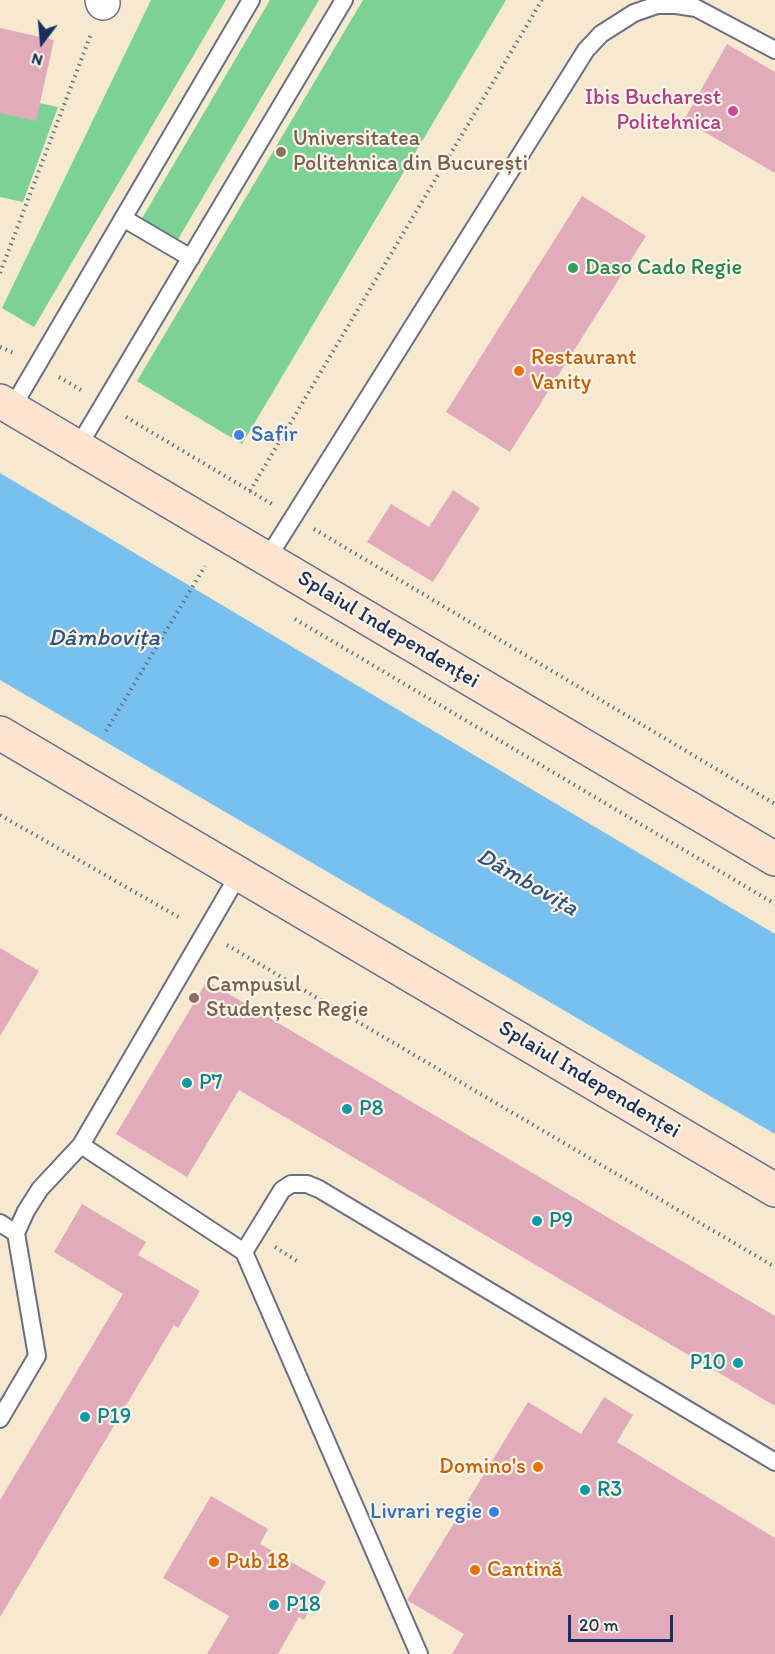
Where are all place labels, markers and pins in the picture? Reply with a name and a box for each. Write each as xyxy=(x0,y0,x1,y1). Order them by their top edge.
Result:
place label: Ibis Bucharest Politehnica xyxy=(585,85,721,136)
marker: Ibis Bucharest Politehnica xyxy=(726,104,740,118)
place label: Universitatea Politehnica din București xyxy=(293,126,528,178)
marker: Universitatea Politehnica din București xyxy=(274,145,288,159)
place label: Daso Cado Regie xyxy=(585,255,742,281)
marker: Daso Cado Regie xyxy=(566,261,580,275)
place label: Restaurant Vanity xyxy=(531,345,637,396)
marker: Restaurant Vanity xyxy=(512,364,526,378)
place label: Safir xyxy=(251,422,298,448)
marker: Safir xyxy=(232,428,246,442)
place label: Campusul Studențesc Regie xyxy=(206,972,368,1023)
marker: Campusul Studențesc Regie xyxy=(187,991,201,1005)
place label: P7 xyxy=(199,1070,222,1096)
marker: P7 xyxy=(180,1076,194,1090)
place label: P8 xyxy=(359,1096,384,1122)
marker: P8 xyxy=(340,1102,354,1116)
place label: P9 xyxy=(549,1208,573,1234)
marker: P9 xyxy=(530,1214,544,1228)
place label: P10 xyxy=(690,1350,726,1376)
marker: P10 xyxy=(731,1356,745,1370)
place label: P19 xyxy=(97,1404,131,1430)
marker: P19 xyxy=(78,1410,92,1424)
place label: Domino's xyxy=(439,1454,526,1480)
marker: Domino's xyxy=(531,1460,545,1474)
place label: R3 xyxy=(597,1477,622,1503)
marker: R3 xyxy=(578,1483,592,1497)
place label: Livrari regie xyxy=(370,1499,482,1525)
marker: Livrari regie xyxy=(487,1505,501,1519)
place label: Pub 18 xyxy=(226,1549,289,1575)
marker: Pub 18 xyxy=(207,1555,221,1569)
place label: Cantină xyxy=(487,1557,563,1583)
marker: Cantină xyxy=(468,1563,482,1577)
place label: P18 xyxy=(286,1592,321,1618)
marker: P18 xyxy=(267,1598,281,1612)

